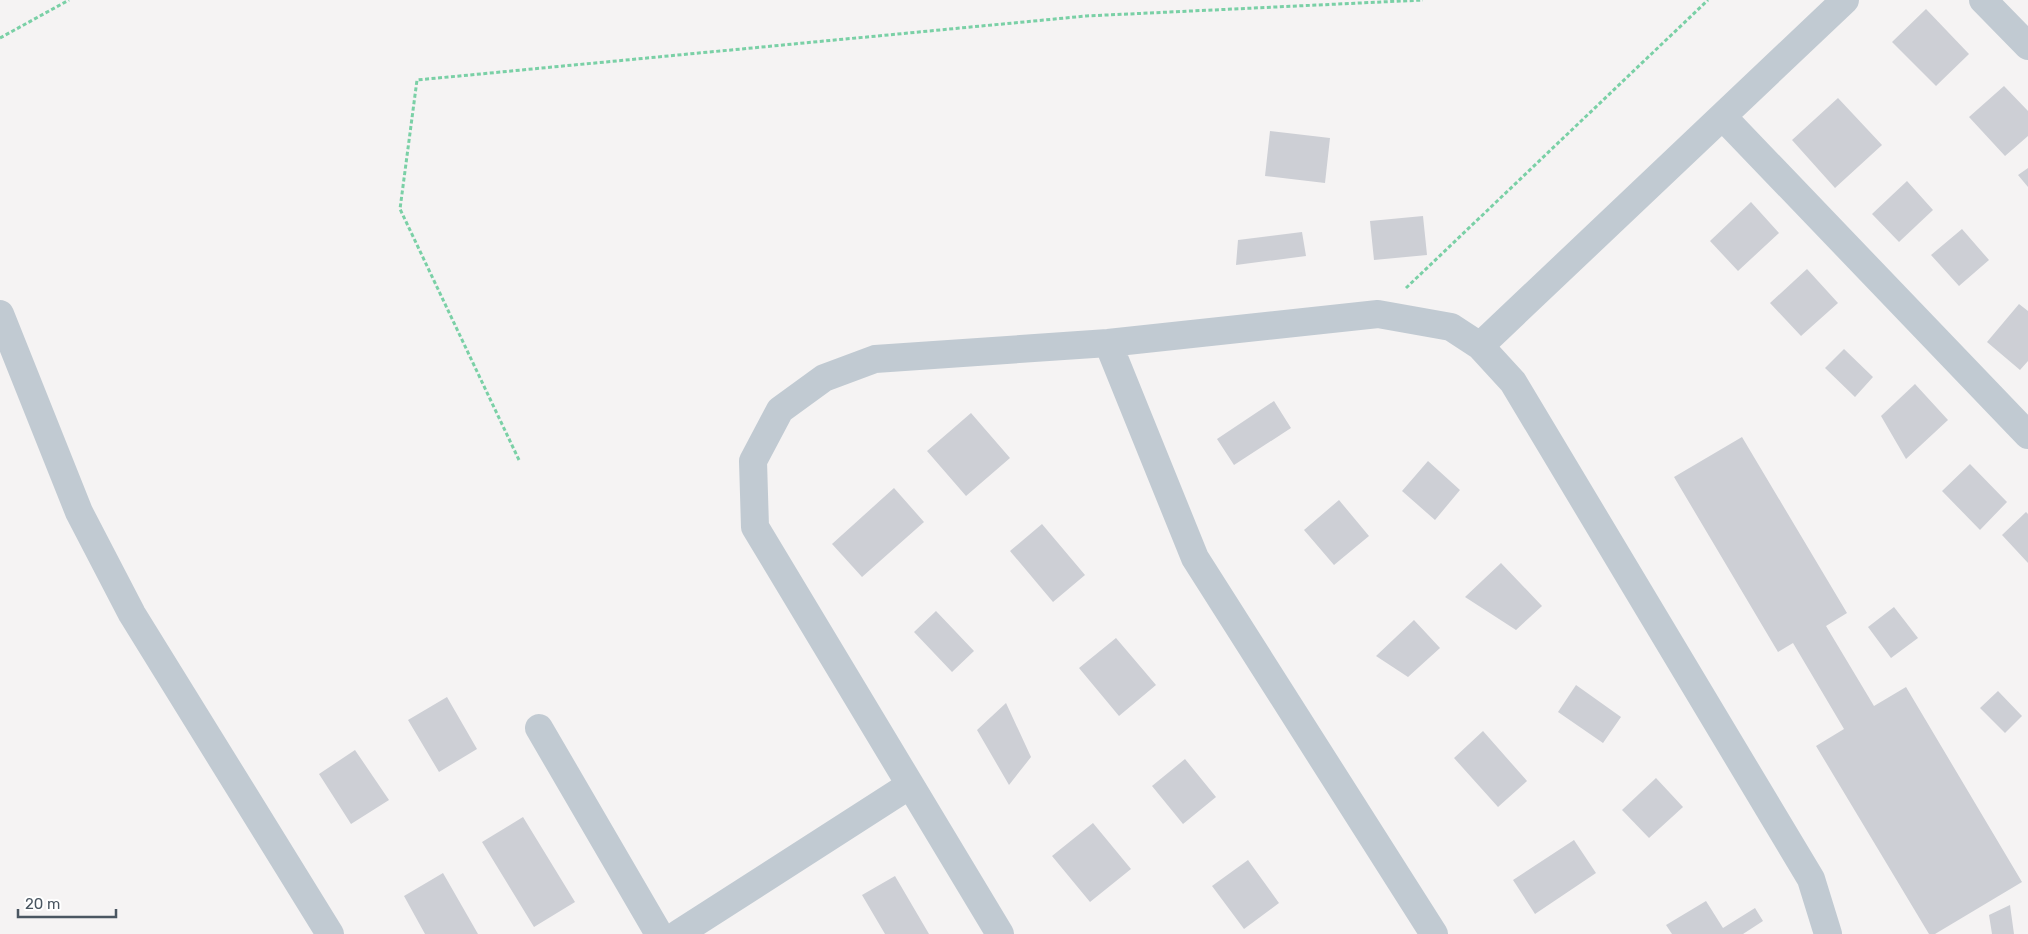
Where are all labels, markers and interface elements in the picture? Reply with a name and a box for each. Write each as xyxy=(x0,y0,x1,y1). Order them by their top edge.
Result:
scale bar xyxy=(18,886,115,918)
text: 20 m xyxy=(25,895,60,913)

